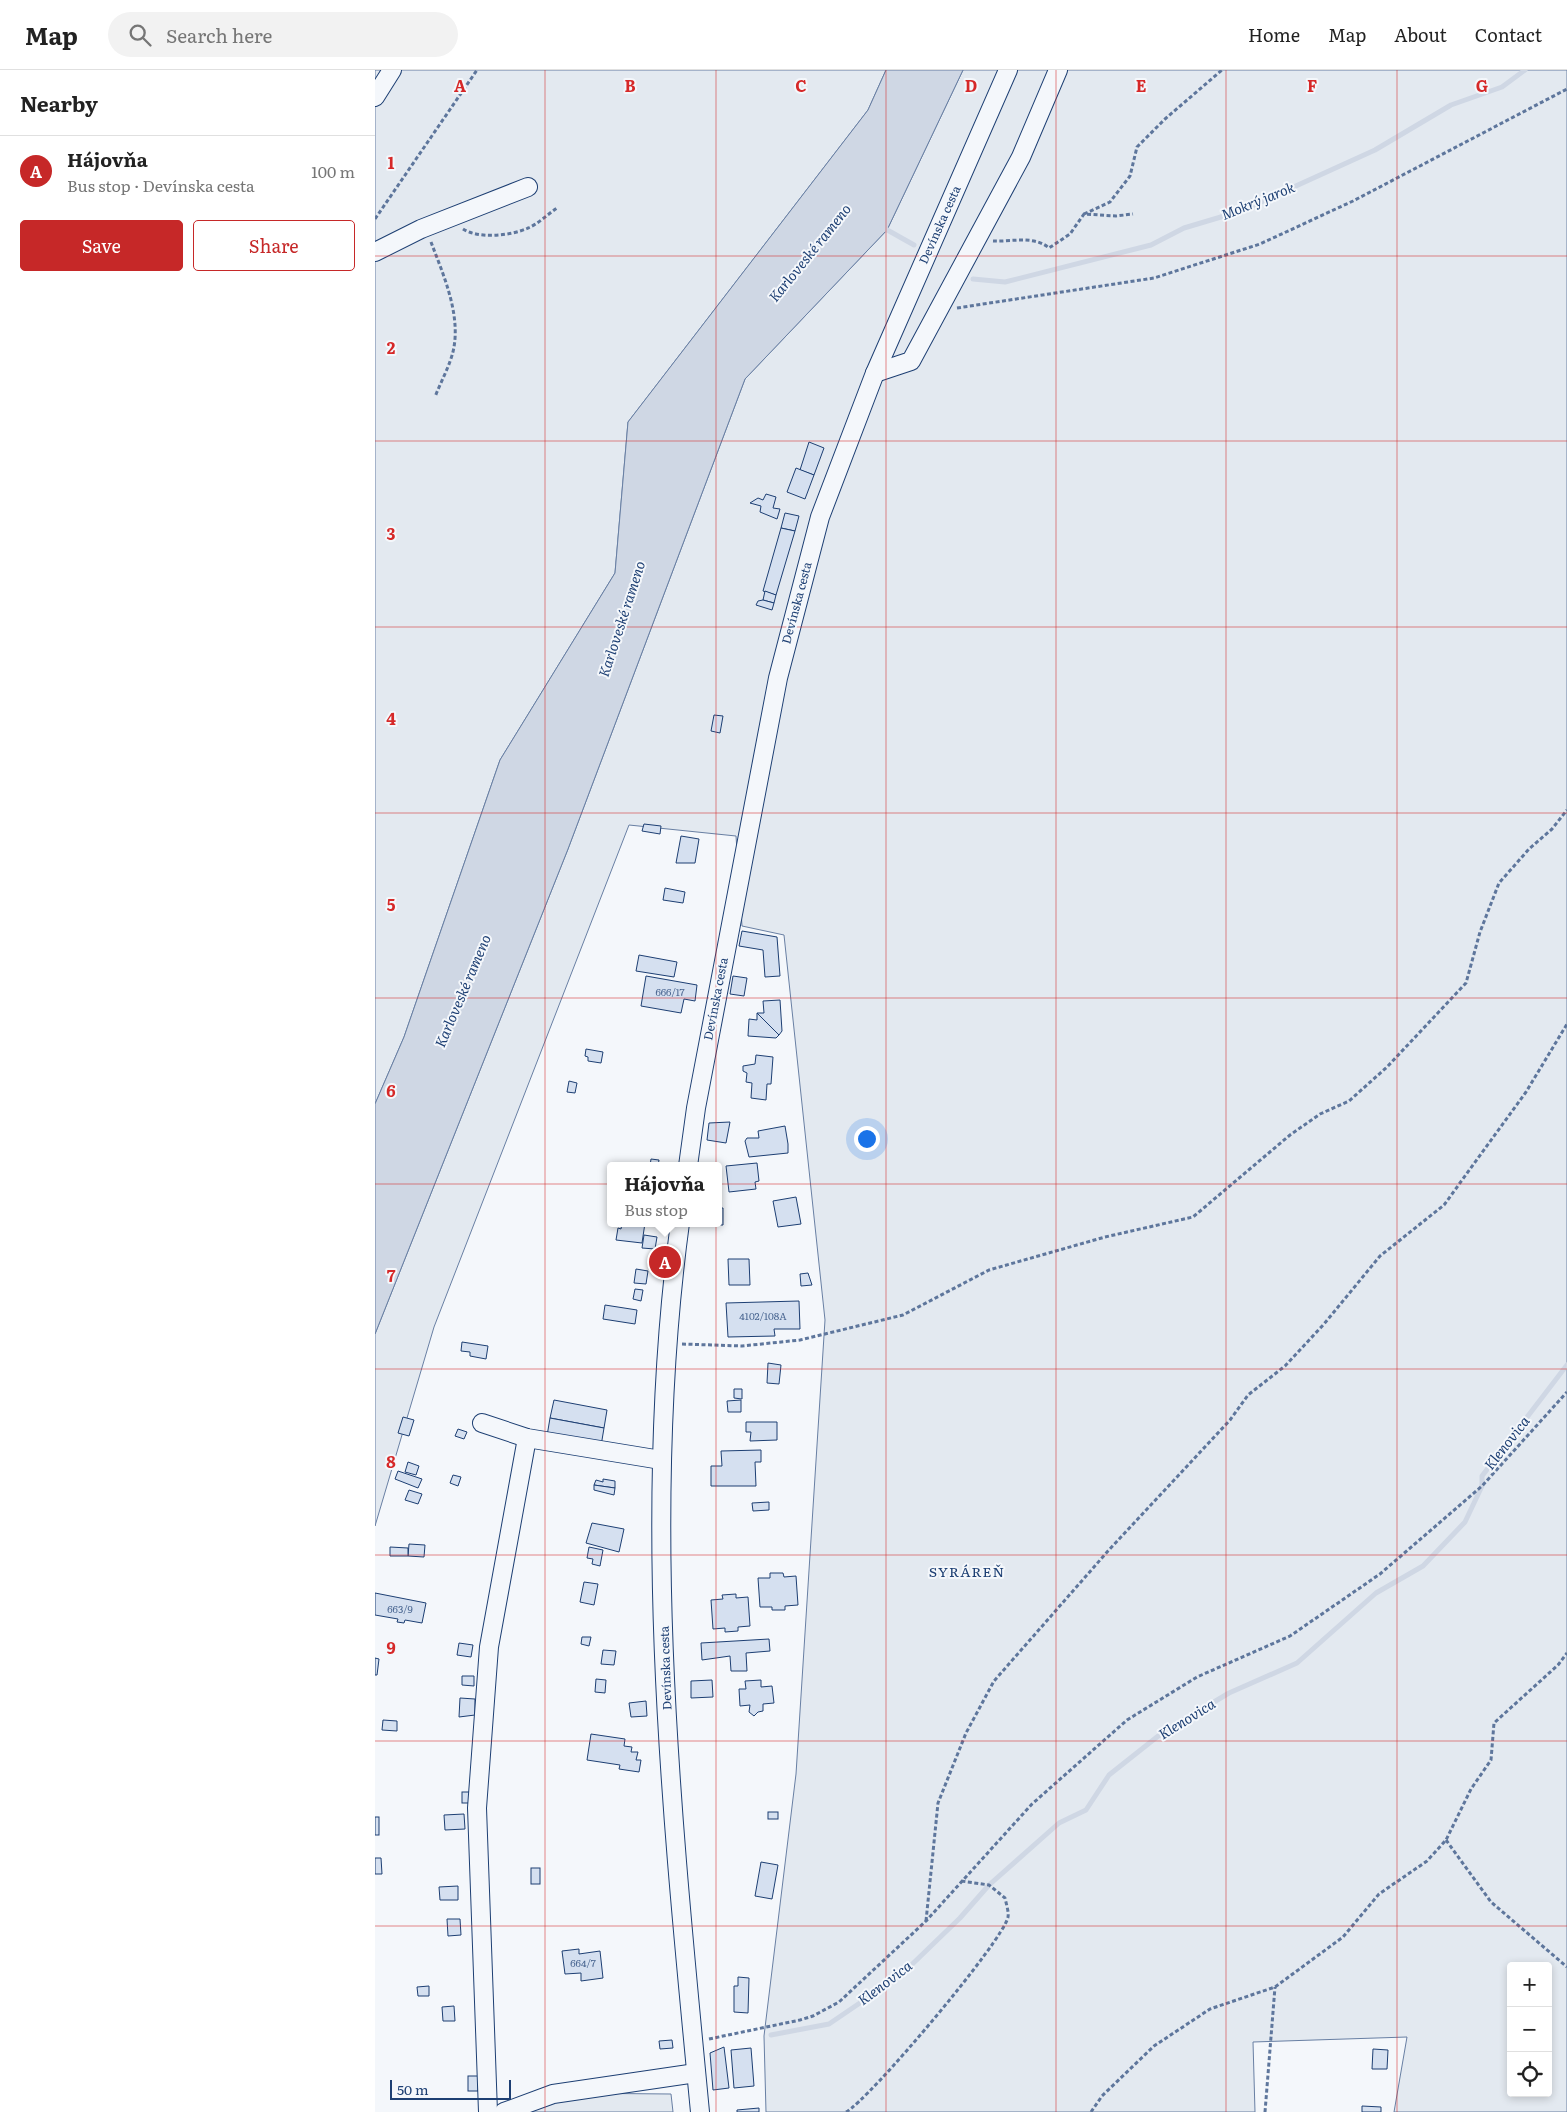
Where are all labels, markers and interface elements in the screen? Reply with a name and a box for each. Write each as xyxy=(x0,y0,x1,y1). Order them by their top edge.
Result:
search box xyxy=(108,12,458,57)
text: Map xyxy=(25,17,78,52)
icon: search xyxy=(126,21,154,49)
text: Search here xyxy=(166,21,272,49)
text: Home xyxy=(1248,21,1300,48)
text: Map xyxy=(1328,21,1366,48)
text: About xyxy=(1394,21,1447,48)
text: Contact xyxy=(1475,21,1542,48)
text: A xyxy=(454,73,466,97)
text: B xyxy=(624,73,636,97)
text: C xyxy=(795,73,807,97)
text: D xyxy=(965,73,977,97)
text: E xyxy=(1136,73,1147,97)
text: F xyxy=(1307,73,1317,97)
text: G xyxy=(1476,73,1488,97)
text: Nearby xyxy=(20,87,98,118)
text: Hájovňa xyxy=(67,145,148,173)
text: 1 xyxy=(388,150,395,174)
text: A xyxy=(30,159,42,183)
text: 100 m xyxy=(311,159,355,183)
text: Bus stop · Devínska cesta xyxy=(67,173,255,197)
water label: Mokrý jarok xyxy=(1218,176,1298,224)
street label: Devínska cesta xyxy=(914,182,965,267)
water label: Karloveské rameno xyxy=(763,199,855,306)
button: Save xyxy=(20,220,183,271)
button: Share xyxy=(193,220,355,271)
text: 2 xyxy=(387,335,396,359)
text: 3 xyxy=(387,521,396,545)
water label: Karloveské rameno xyxy=(593,558,649,679)
street label: Devínska cesta xyxy=(776,559,816,646)
text: 4 xyxy=(386,706,396,730)
text: 5 xyxy=(387,892,396,916)
water label: Karloveské rameno xyxy=(429,931,495,1050)
street label: Devínska cesta xyxy=(698,955,732,1042)
house number: 666/17 xyxy=(655,984,685,999)
text: 6 xyxy=(386,1078,396,1102)
your location xyxy=(854,1126,880,1152)
popup xyxy=(607,1162,722,1227)
text: Hájovňa xyxy=(624,1169,705,1197)
text: Bus stop xyxy=(624,1197,688,1221)
pin: A xyxy=(649,1243,681,1281)
text: 7 xyxy=(387,1263,396,1287)
house number: 4102/108A xyxy=(739,1308,787,1323)
water label: Klenovica xyxy=(1479,1411,1534,1473)
text: 8 xyxy=(386,1449,396,1473)
district label: SYRÁREŇ xyxy=(929,1561,1005,1581)
house number: 663/9 xyxy=(387,1601,413,1616)
street label: Devínska cesta xyxy=(655,1625,675,1710)
text: 9 xyxy=(386,1635,396,1659)
water label: Klenovica xyxy=(1154,1693,1219,1743)
house number: 664/7 xyxy=(570,1955,596,1970)
water label: Klenovica xyxy=(853,1955,916,2009)
map controls xyxy=(1507,1962,1552,2097)
button: + xyxy=(1507,1962,1552,2007)
button: − xyxy=(1507,2007,1552,2052)
button: locate xyxy=(1507,2052,1552,2097)
scale bar xyxy=(390,2077,511,2100)
text: 50 m xyxy=(397,2079,429,2099)

